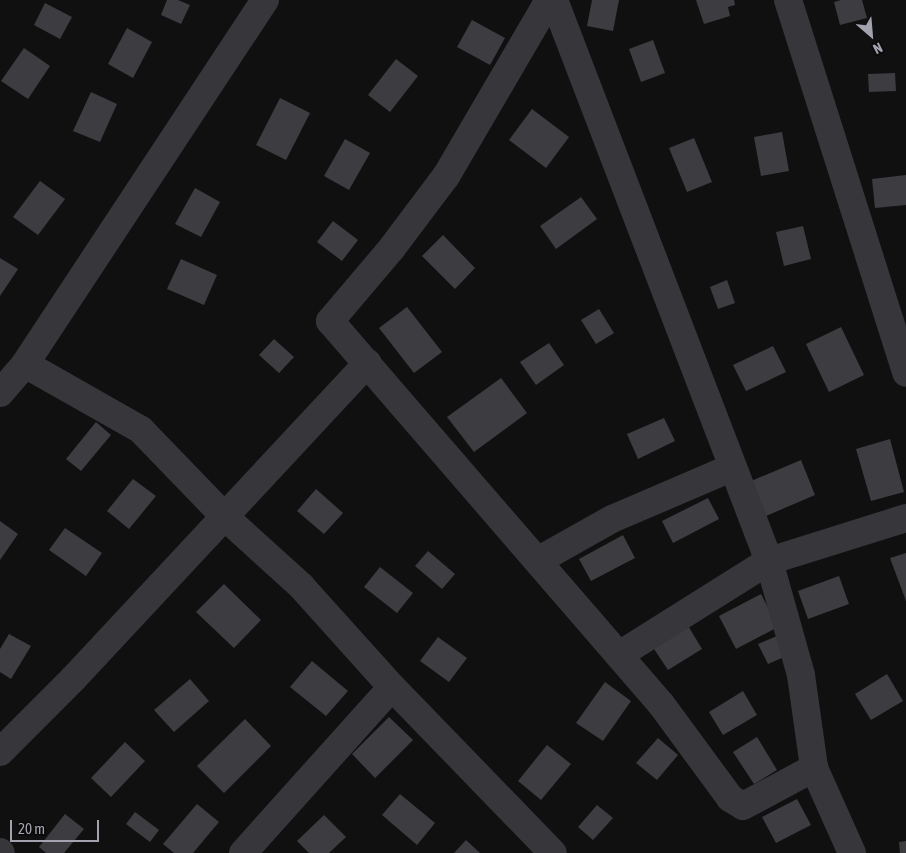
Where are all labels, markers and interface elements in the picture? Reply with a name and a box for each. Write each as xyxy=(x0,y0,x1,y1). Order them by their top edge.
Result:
north arrow xyxy=(846,10,896,60)
text: N xyxy=(871,39,885,57)
scale bar xyxy=(12,810,101,842)
text: 20 m xyxy=(18,820,45,837)

